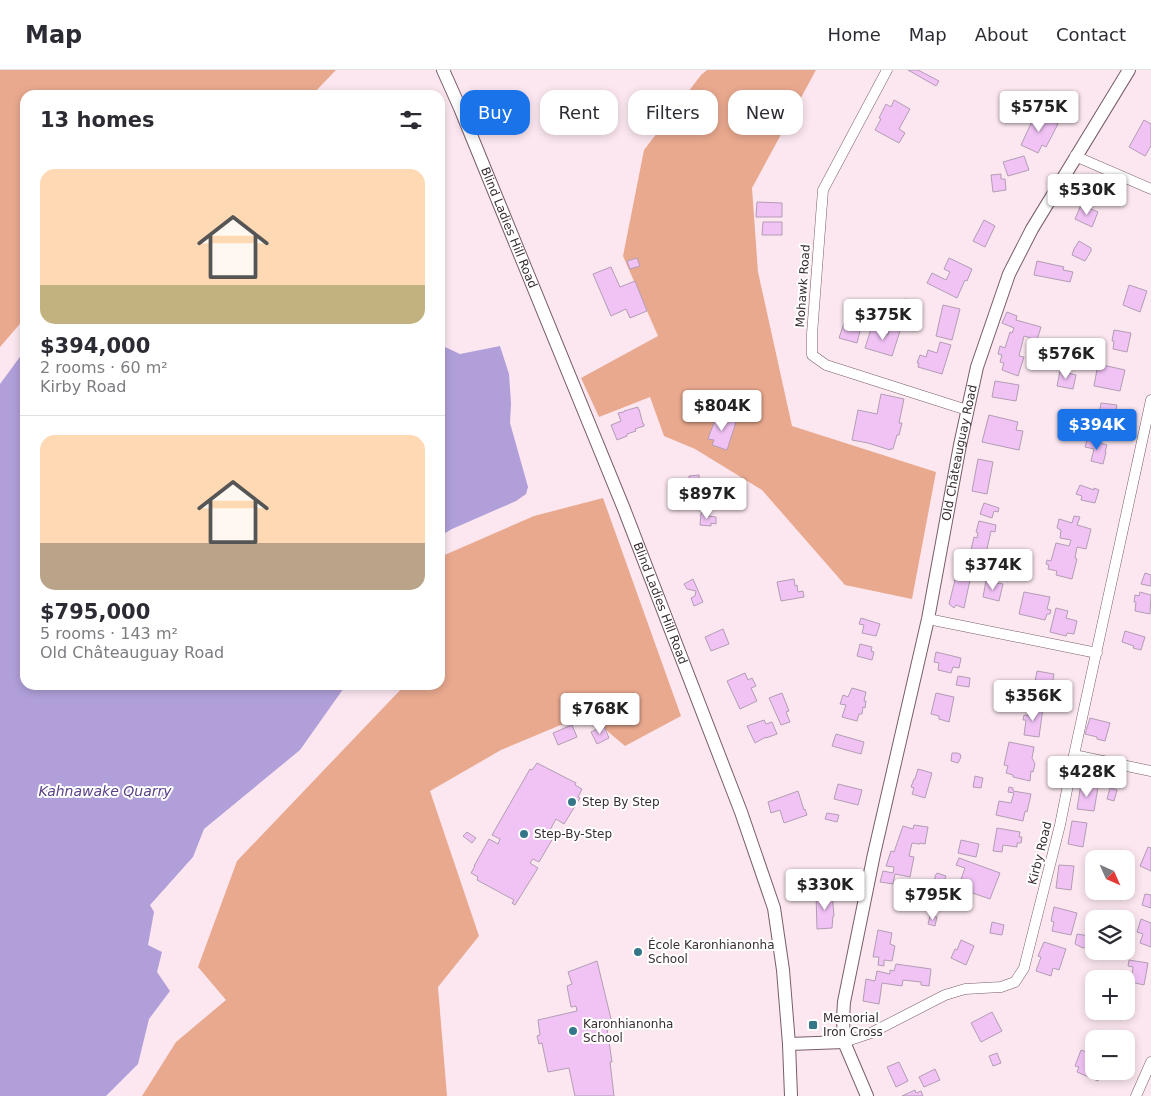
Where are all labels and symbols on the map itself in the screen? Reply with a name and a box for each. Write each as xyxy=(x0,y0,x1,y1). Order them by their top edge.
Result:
pin: $575K xyxy=(1004,90,1074,133)
street label: Blind Ladies Hill Road xyxy=(478,165,540,290)
pin: $530K xyxy=(1052,174,1122,216)
street label: Mohawk Road xyxy=(793,244,813,328)
pin: $375K xyxy=(848,298,918,341)
pin: $576K xyxy=(1031,338,1101,380)
street label: Old Châteauguay Road xyxy=(939,384,980,522)
pin: $804K xyxy=(687,390,757,432)
pin: $394K xyxy=(1062,408,1132,451)
pin: $897K xyxy=(672,478,742,520)
street label: Blind Ladies Hill Road xyxy=(631,540,690,666)
pin: $374K xyxy=(958,548,1028,591)
pin: $356K xyxy=(998,680,1068,722)
pin: $768K xyxy=(565,692,635,735)
pin: $428K xyxy=(1052,756,1122,798)
water label: Kahnawake Quarry xyxy=(38,783,172,799)
place label: Step By Step xyxy=(582,795,660,809)
marker: Step By Step xyxy=(566,796,578,808)
street label: Kirby Road xyxy=(1025,820,1055,886)
place label: Step-By-Step xyxy=(534,827,612,841)
marker: Step-By-Step xyxy=(518,828,530,840)
north arrow xyxy=(1085,850,1135,900)
pin: $330K xyxy=(790,868,860,911)
pin: $795K xyxy=(898,878,968,921)
place label: École Karonhianonha School xyxy=(648,937,775,966)
marker: École Karonhianonha School xyxy=(632,946,644,958)
place label: Memorial Iron Cross xyxy=(823,1011,883,1039)
place label: Karonhianonha School xyxy=(583,1017,673,1045)
marker: Memorial Iron Cross xyxy=(807,1019,819,1031)
marker: Karonhianonha School xyxy=(567,1025,579,1037)

